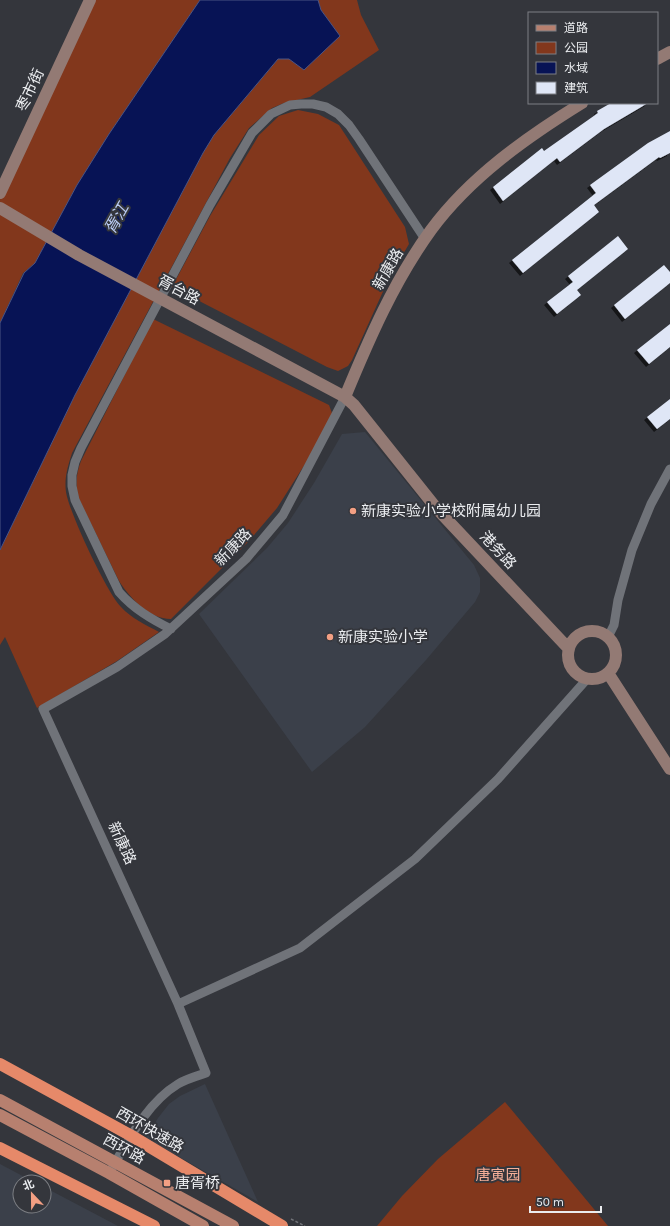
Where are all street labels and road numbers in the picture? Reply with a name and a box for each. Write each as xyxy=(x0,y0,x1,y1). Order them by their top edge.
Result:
street label: 枣市街 xyxy=(12,66,48,114)
street label: 新康路 xyxy=(369,245,407,293)
street label: 胥台路 xyxy=(155,271,203,309)
street label: 新康路 xyxy=(211,525,255,569)
street label: 港务路 xyxy=(476,527,520,573)
street label: 新康路 xyxy=(104,819,140,867)
street label: 西环快速路 xyxy=(113,1103,187,1157)
street label: 西环路 xyxy=(100,1130,148,1168)

